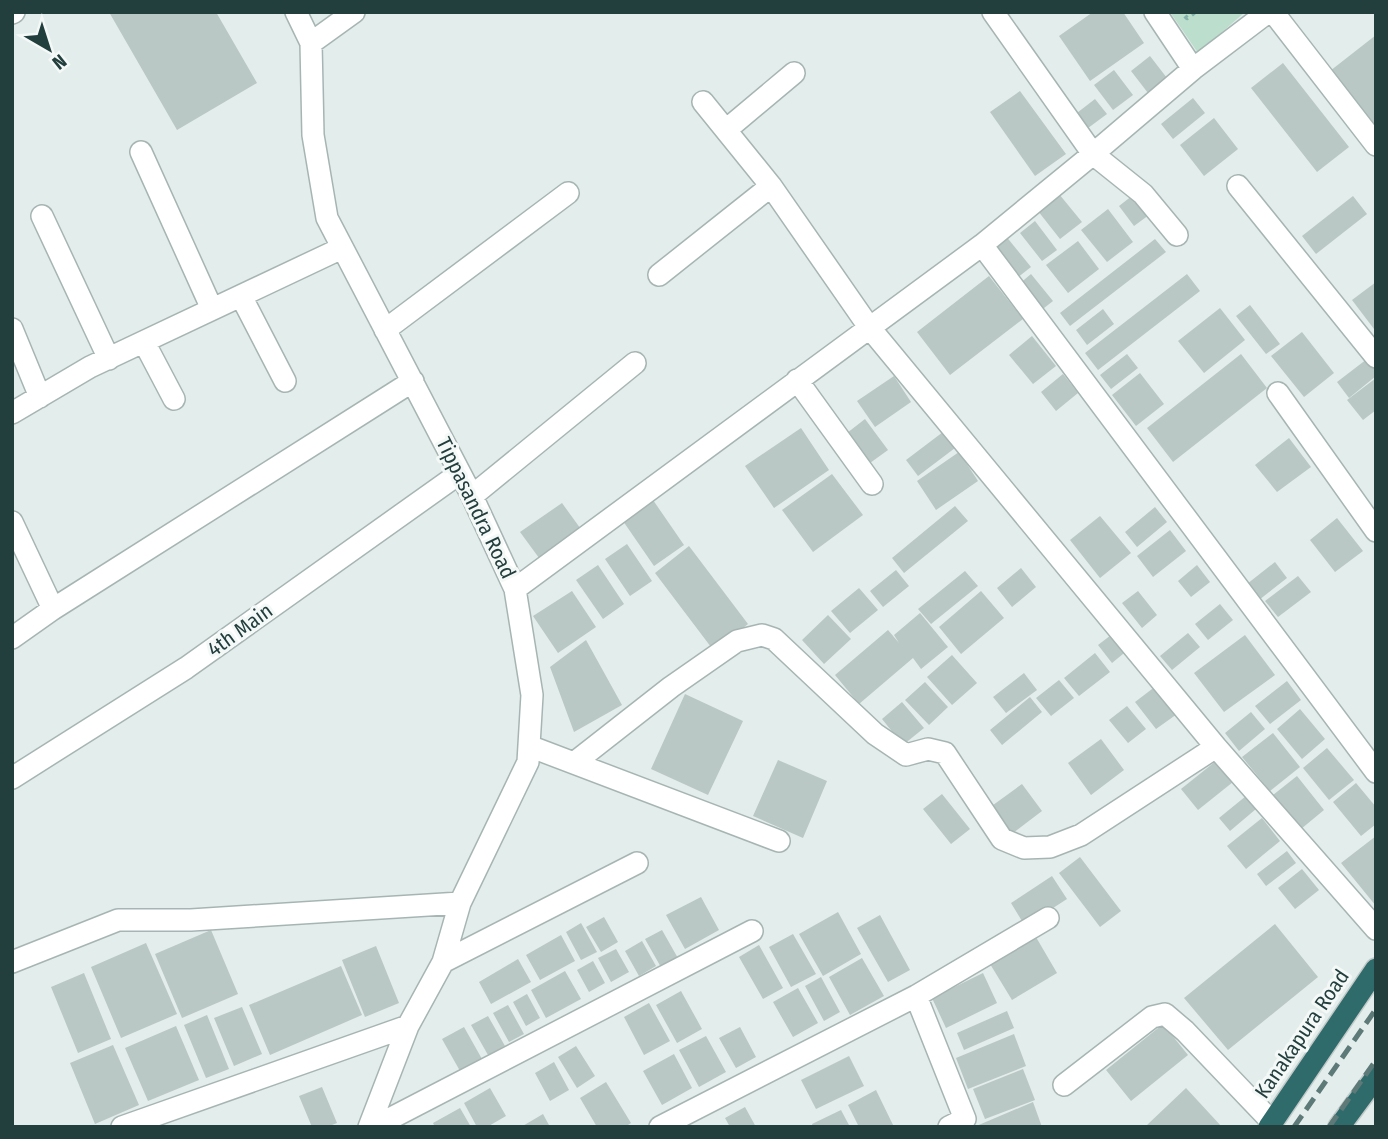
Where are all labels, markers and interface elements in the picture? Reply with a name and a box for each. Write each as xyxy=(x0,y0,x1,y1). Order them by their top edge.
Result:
north arrow xyxy=(14,14,84,84)
text: N xyxy=(48,49,71,74)
street label: Tippasandra Road xyxy=(431,433,521,583)
street label: 4th Main xyxy=(202,598,278,662)
street label: Kanakapura Road xyxy=(1249,965,1355,1103)

